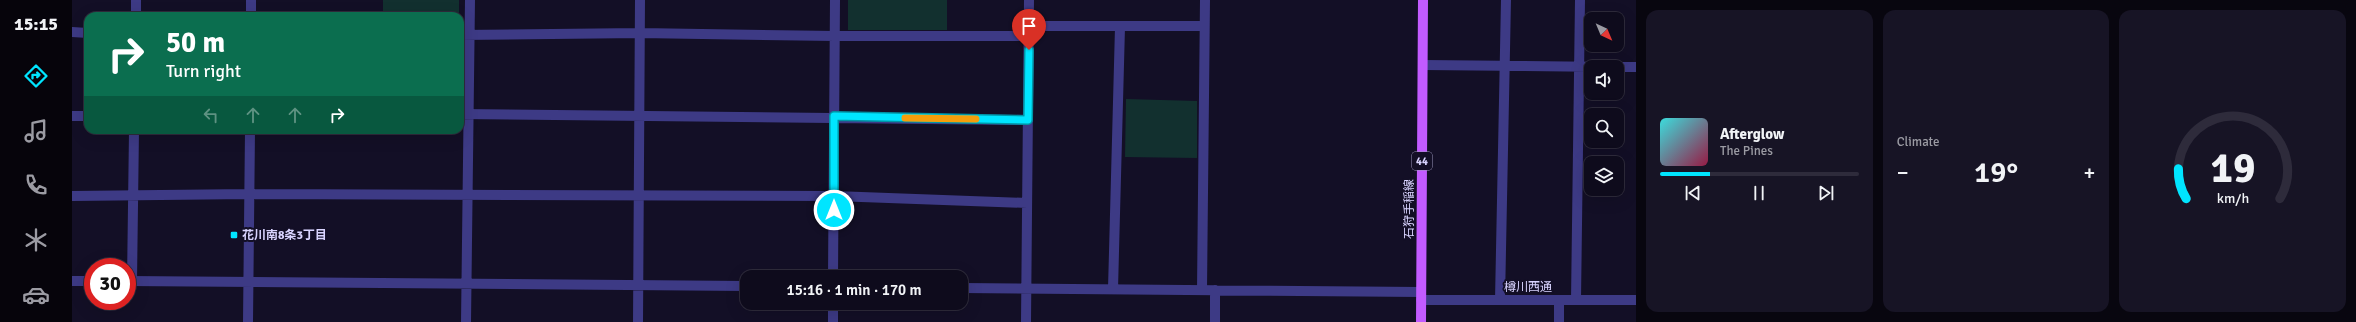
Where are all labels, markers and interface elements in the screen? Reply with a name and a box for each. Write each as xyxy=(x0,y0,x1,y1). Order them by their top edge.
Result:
pin xyxy=(1012,9,1046,50)
north arrow xyxy=(1584,12,1624,52)
map controls xyxy=(1584,12,1624,196)
text: 15:15 xyxy=(14,13,58,35)
icon: arrive xyxy=(1018,15,1040,37)
text: 50 m xyxy=(166,26,225,60)
icon: right xyxy=(100,28,152,80)
text: Turn right xyxy=(166,60,241,82)
button: sound xyxy=(1584,60,1624,100)
icon: directions xyxy=(22,62,50,90)
icon: left xyxy=(200,104,222,126)
icon: ahead xyxy=(242,104,264,126)
icon: ahead xyxy=(284,104,306,126)
icon: right xyxy=(326,104,348,126)
button: search xyxy=(1584,108,1624,148)
icon: music xyxy=(22,117,50,145)
text: Afterglow xyxy=(1720,125,1784,143)
text: Climate xyxy=(1897,134,1940,150)
text: The Pines xyxy=(1720,143,1773,159)
text: 19 xyxy=(2210,143,2255,194)
road number: 44 xyxy=(1412,152,1432,170)
text: 19° xyxy=(1974,154,2018,191)
button: layers xyxy=(1584,156,1624,196)
text: − xyxy=(1897,159,1909,186)
text: + xyxy=(2083,159,2095,186)
icon: phone xyxy=(22,171,50,199)
street label: 石狩手稲線 xyxy=(1402,179,1417,239)
icon: previous xyxy=(1682,182,1704,204)
icon: pause xyxy=(1748,182,1770,204)
icon: next xyxy=(1815,182,1837,204)
position arrow xyxy=(813,189,855,231)
text: km/h xyxy=(2216,190,2249,207)
icon: climate xyxy=(22,226,50,254)
place label: 花川南8条3丁目 xyxy=(242,228,327,243)
marker: 花川南8条3丁目 xyxy=(229,230,239,240)
speed limit sign: 30 xyxy=(84,258,136,310)
street label: 樽川西通 xyxy=(1504,280,1552,295)
icon: car xyxy=(22,281,50,309)
text: 15:16 · 1 min · 170 m xyxy=(787,281,921,299)

